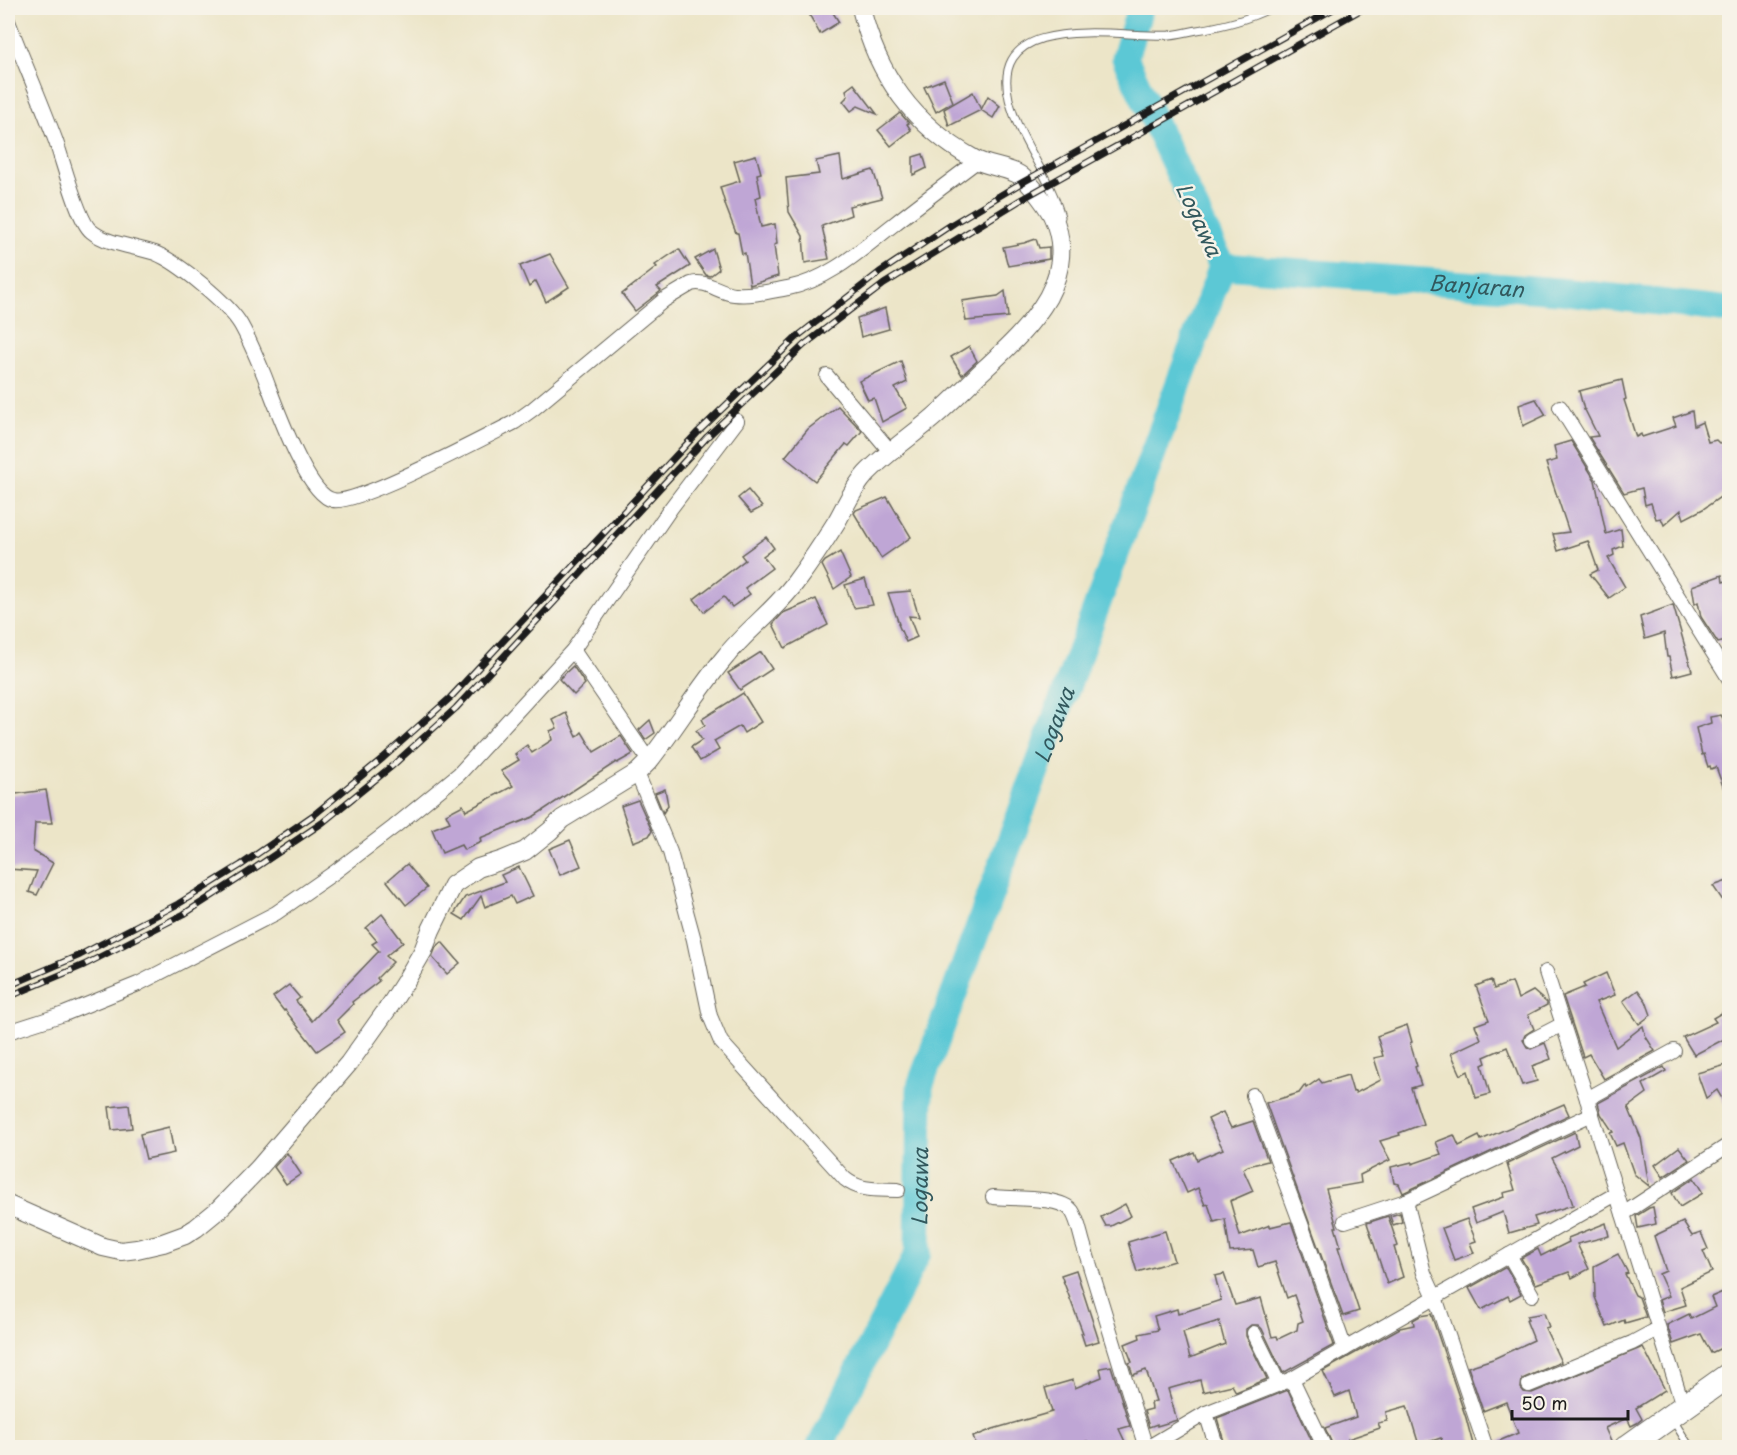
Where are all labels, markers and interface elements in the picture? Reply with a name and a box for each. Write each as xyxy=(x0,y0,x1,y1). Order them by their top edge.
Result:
water label: Logawa xyxy=(1169,177,1231,262)
water label: Banjaran xyxy=(1428,265,1526,304)
water label: Logawa xyxy=(1025,682,1082,767)
water label: Logawa xyxy=(902,1147,935,1226)
scale bar xyxy=(1512,1383,1628,1421)
text: 50 m xyxy=(1521,1389,1568,1416)

